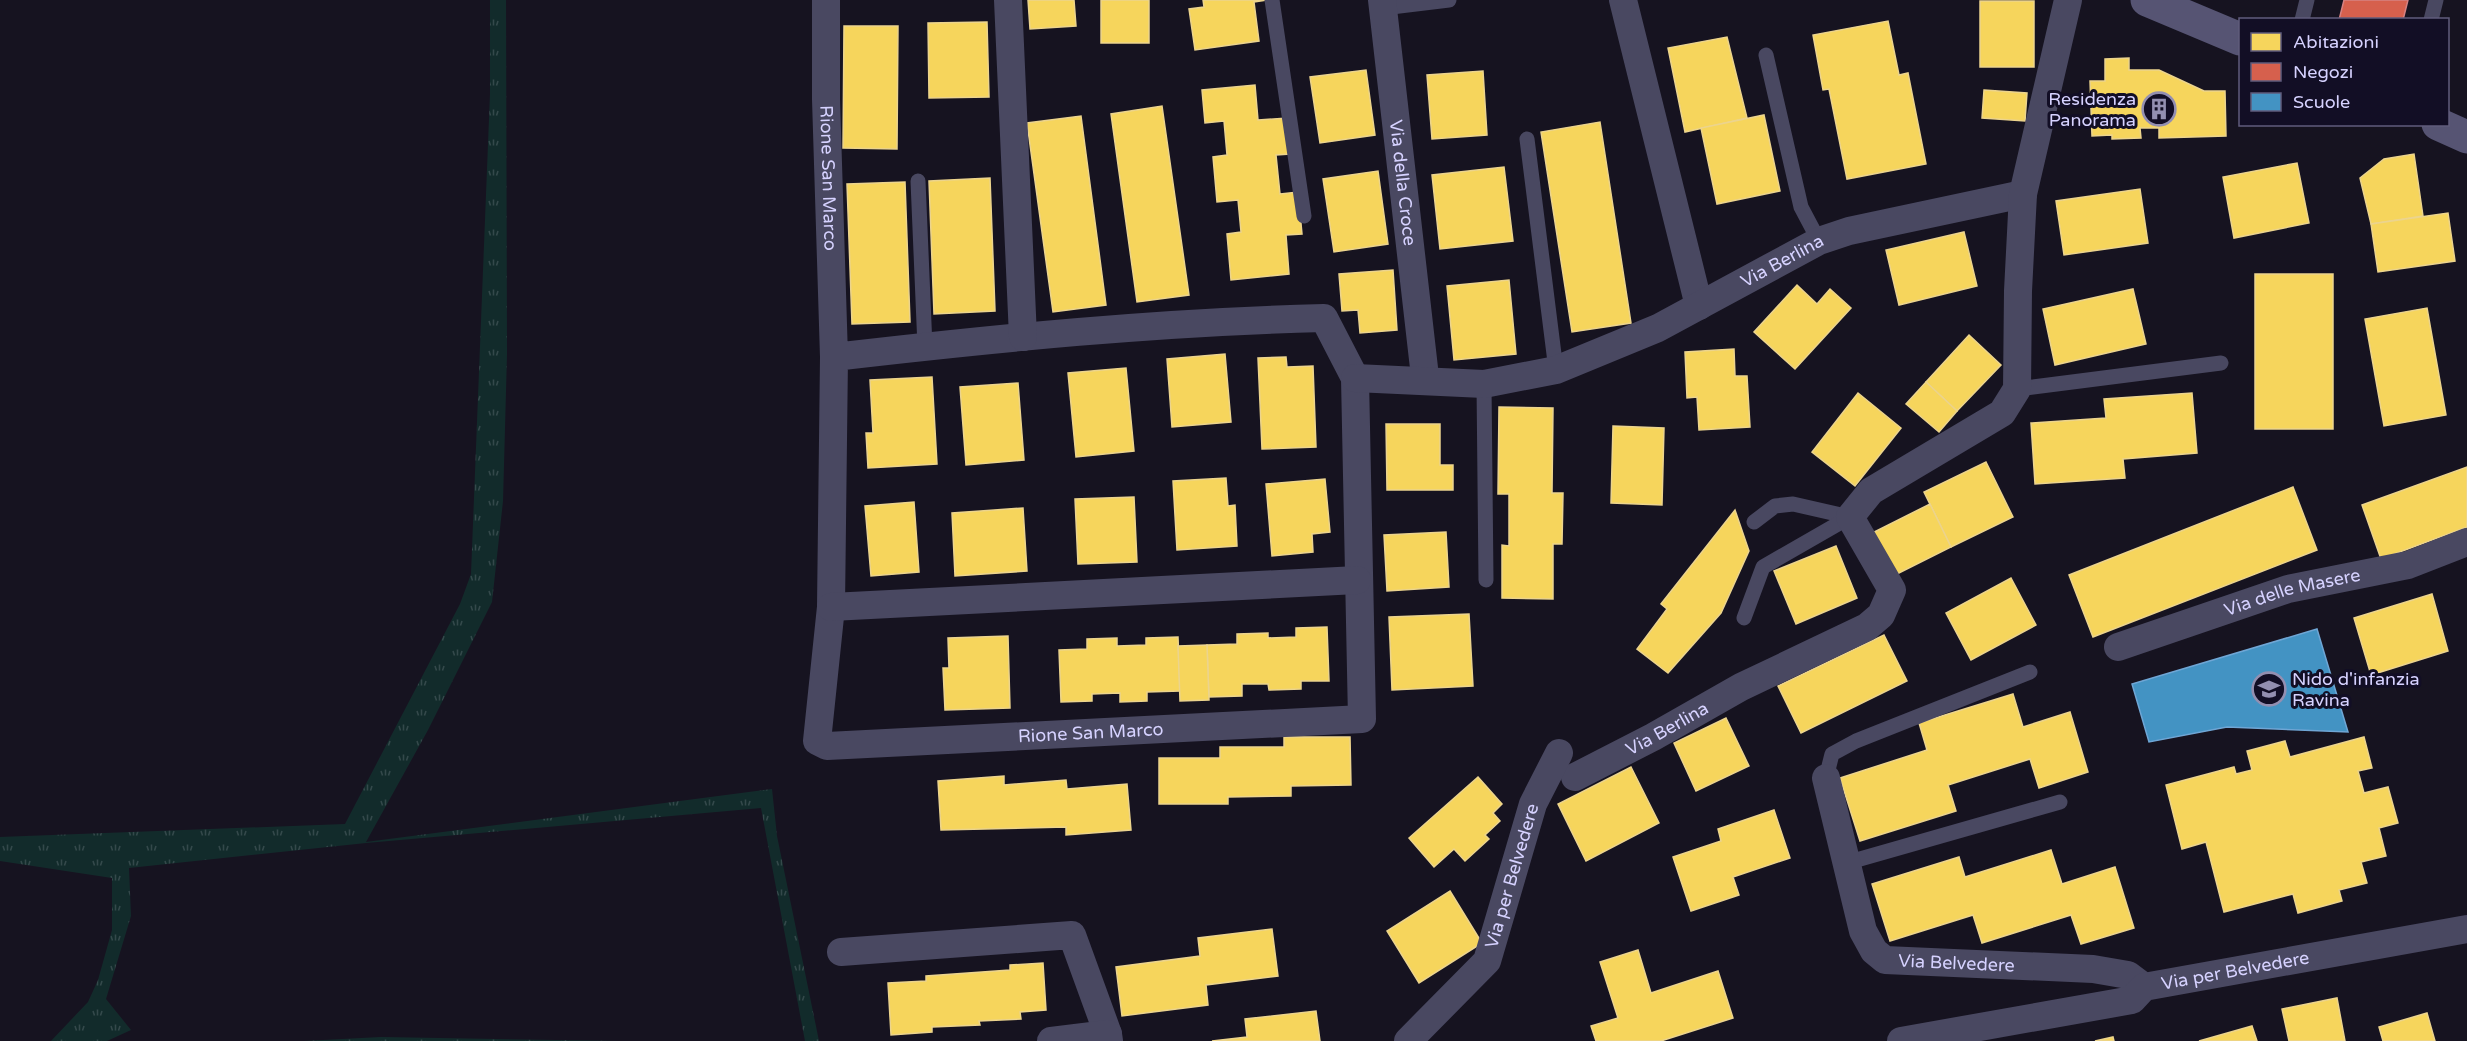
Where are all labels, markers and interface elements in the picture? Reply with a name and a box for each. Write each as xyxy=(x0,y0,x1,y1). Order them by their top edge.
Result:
legend xyxy=(2239,18,2449,126)
text: Abitazioni xyxy=(2293,31,2379,53)
text: Negozi xyxy=(2293,61,2353,83)
place label: Residenza Panorama xyxy=(2048,88,2136,131)
building icon: Residenza Panorama xyxy=(2141,91,2177,127)
text: Scuole xyxy=(2293,91,2350,113)
street label: Rione San Marco xyxy=(815,105,842,251)
street label: Via della Croce xyxy=(1385,119,1421,247)
street label: Via Berlina xyxy=(1737,230,1828,292)
street label: Via delle Masere xyxy=(2221,564,2362,621)
place label: Nido d'infanzia Ravina xyxy=(2292,668,2420,711)
school or university icon: Nido d'infanzia Ravina xyxy=(2251,671,2287,707)
street label: Via Berlina xyxy=(1622,697,1712,760)
street label: Rione San Marco xyxy=(1017,718,1164,747)
street label: Via per Belvedere xyxy=(1480,801,1544,951)
street label: Via per Belvedere xyxy=(2160,947,2311,995)
street label: Via Belvedere xyxy=(1898,950,2015,977)

